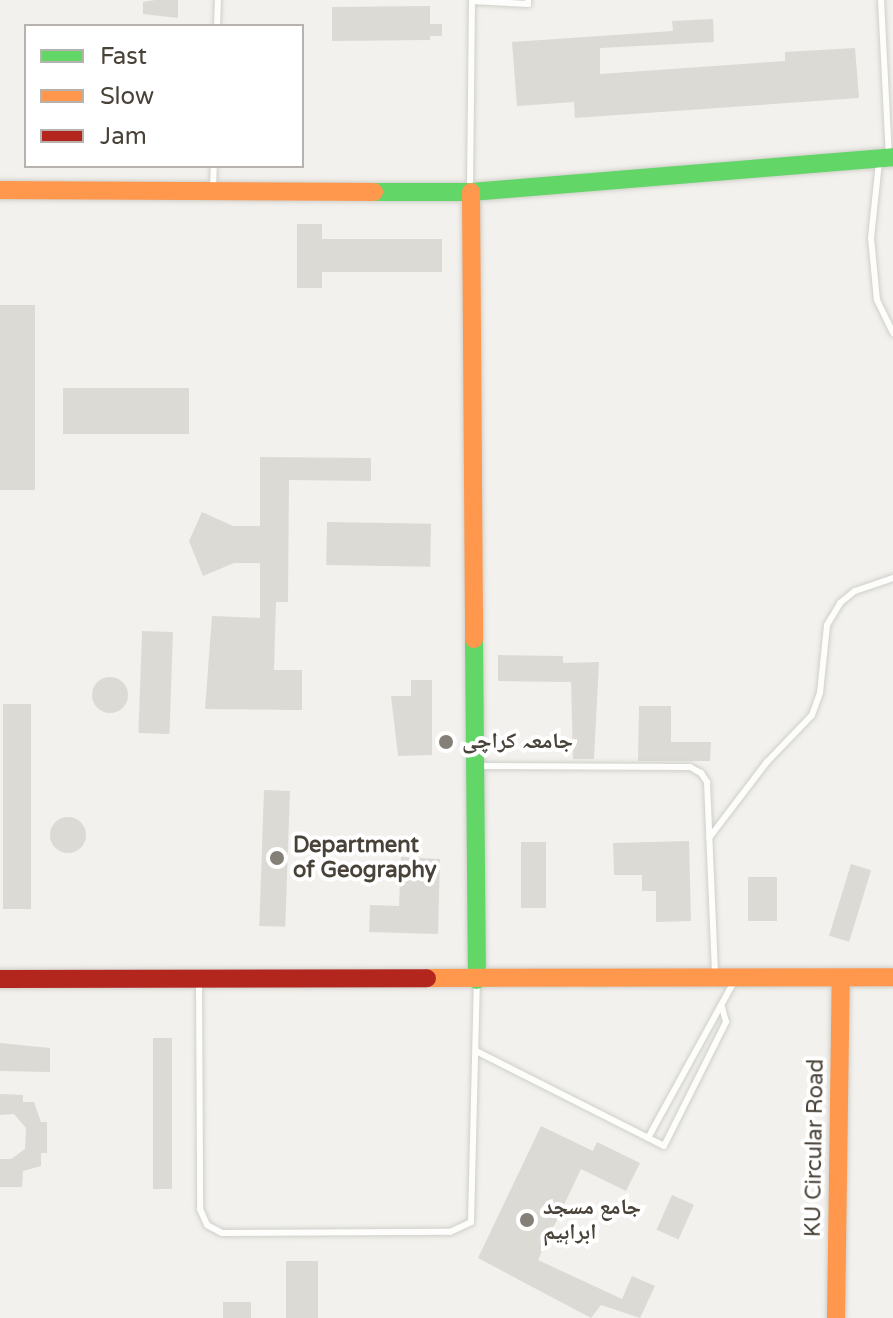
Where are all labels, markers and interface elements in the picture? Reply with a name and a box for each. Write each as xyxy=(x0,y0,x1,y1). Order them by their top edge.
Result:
legend xyxy=(24,24,304,168)
text: Fast xyxy=(100,42,147,71)
text: Slow xyxy=(100,82,154,111)
text: Jam xyxy=(100,122,147,151)
place label: جامعہ کراچی xyxy=(462,729,573,755)
marker: جامعہ کراچی xyxy=(437,733,455,751)
place label: Department of Geography xyxy=(293,832,436,884)
marker: Department of Geography xyxy=(268,849,286,867)
street label: KU Circular Road xyxy=(800,1059,830,1237)
place label: جامع مسجد ابراہیم xyxy=(543,1194,641,1246)
marker: جامع مسجد ابراہیم xyxy=(518,1211,536,1229)

